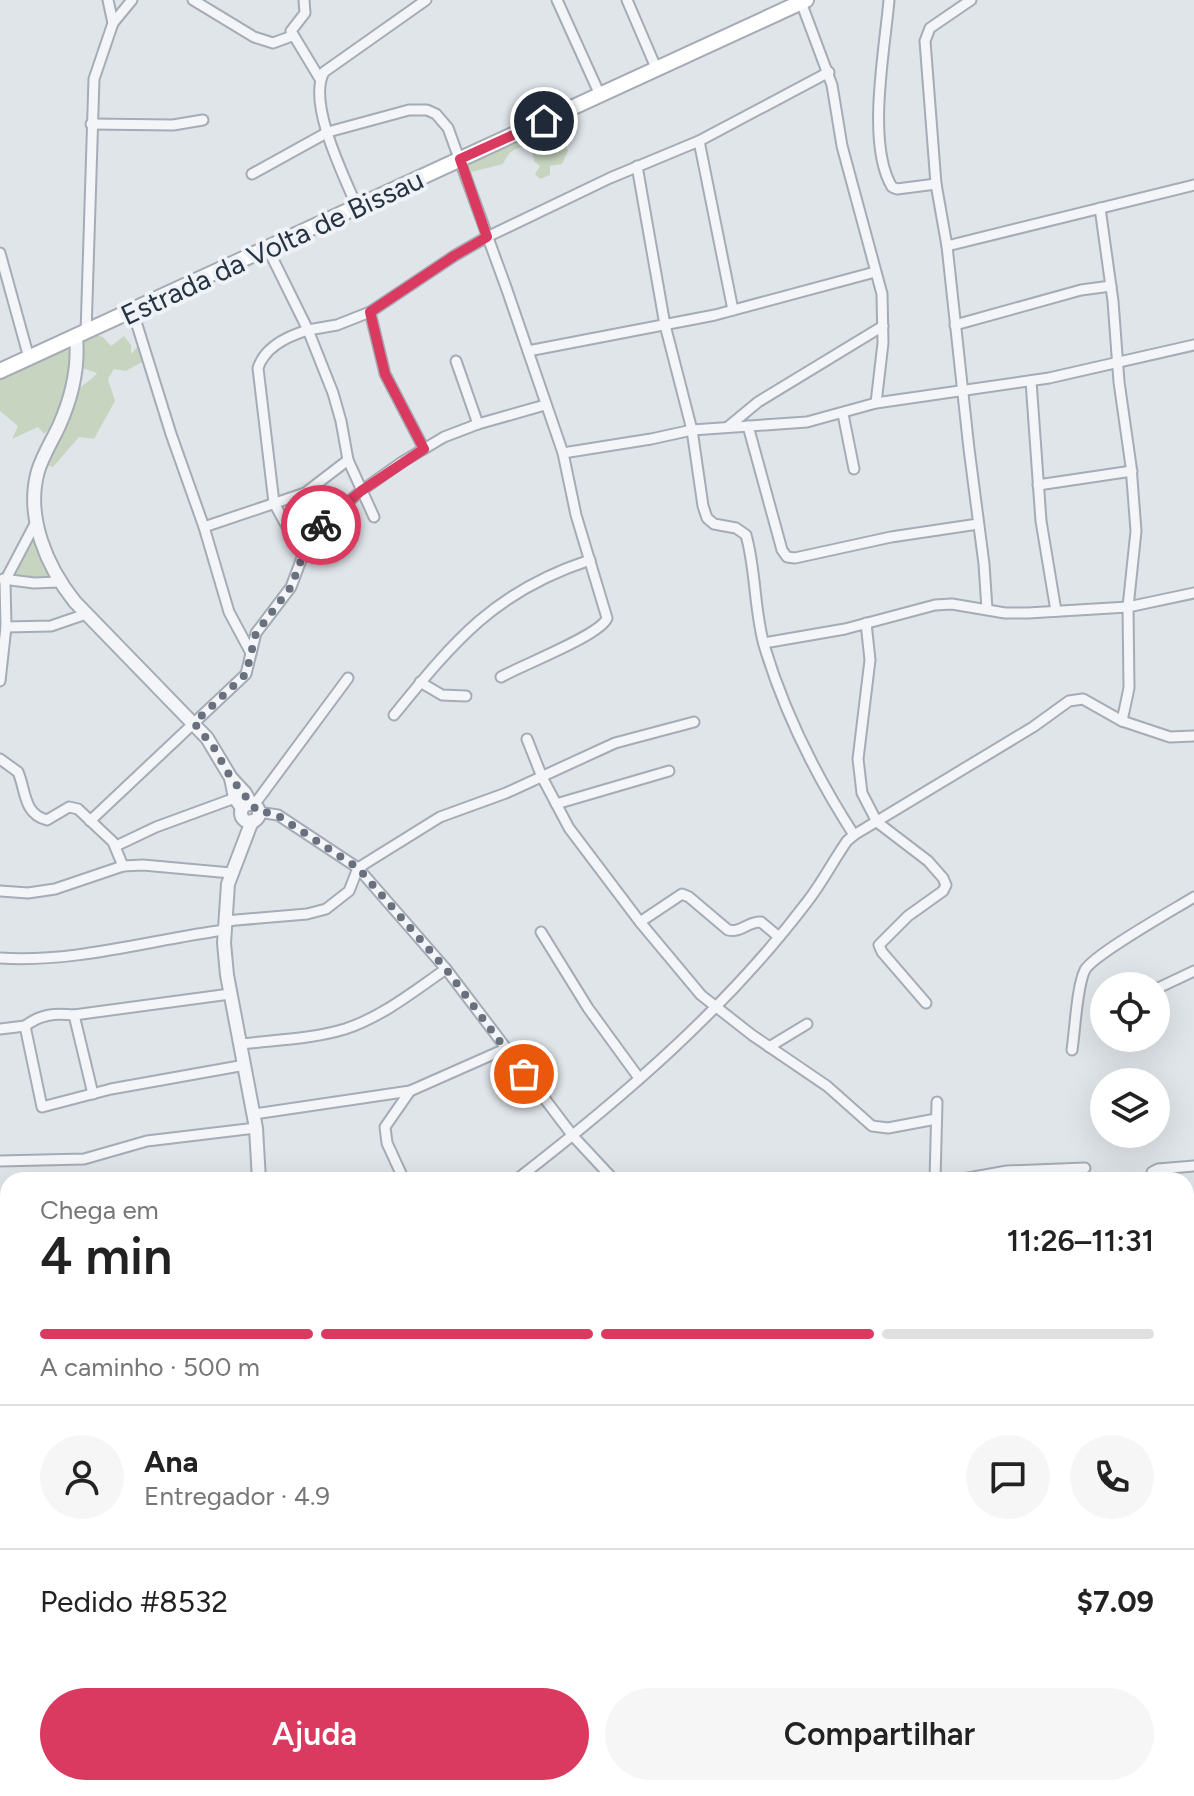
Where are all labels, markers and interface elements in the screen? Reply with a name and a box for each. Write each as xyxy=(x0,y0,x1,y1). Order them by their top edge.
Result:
pin xyxy=(510,87,578,155)
icon: home xyxy=(522,99,566,143)
street label: Estrada da Volta de Bissau xyxy=(115,162,429,332)
courier xyxy=(281,485,361,565)
icon: bike xyxy=(299,503,343,547)
map controls xyxy=(1090,972,1170,1148)
button: locate xyxy=(1090,972,1170,1052)
pin xyxy=(490,1040,558,1108)
icon: bag xyxy=(502,1052,546,1096)
button: layers xyxy=(1090,1068,1170,1148)
text: Chega em xyxy=(40,1194,159,1226)
text: 11:26–11:31 xyxy=(1007,1222,1154,1259)
text: 4 min xyxy=(40,1225,172,1287)
text: A caminho · 500 m xyxy=(40,1351,260,1383)
button: person xyxy=(40,1435,124,1519)
button: chat xyxy=(966,1435,1050,1519)
button: phone xyxy=(1070,1435,1154,1519)
text: Ana xyxy=(144,1443,198,1480)
text: Entregador · 4.9 xyxy=(144,1480,330,1512)
text: Pedido #8532 xyxy=(40,1583,228,1620)
text: $7.09 xyxy=(1076,1583,1154,1620)
button: Ajuda xyxy=(40,1688,589,1780)
button: Compartilhar xyxy=(605,1688,1154,1780)

